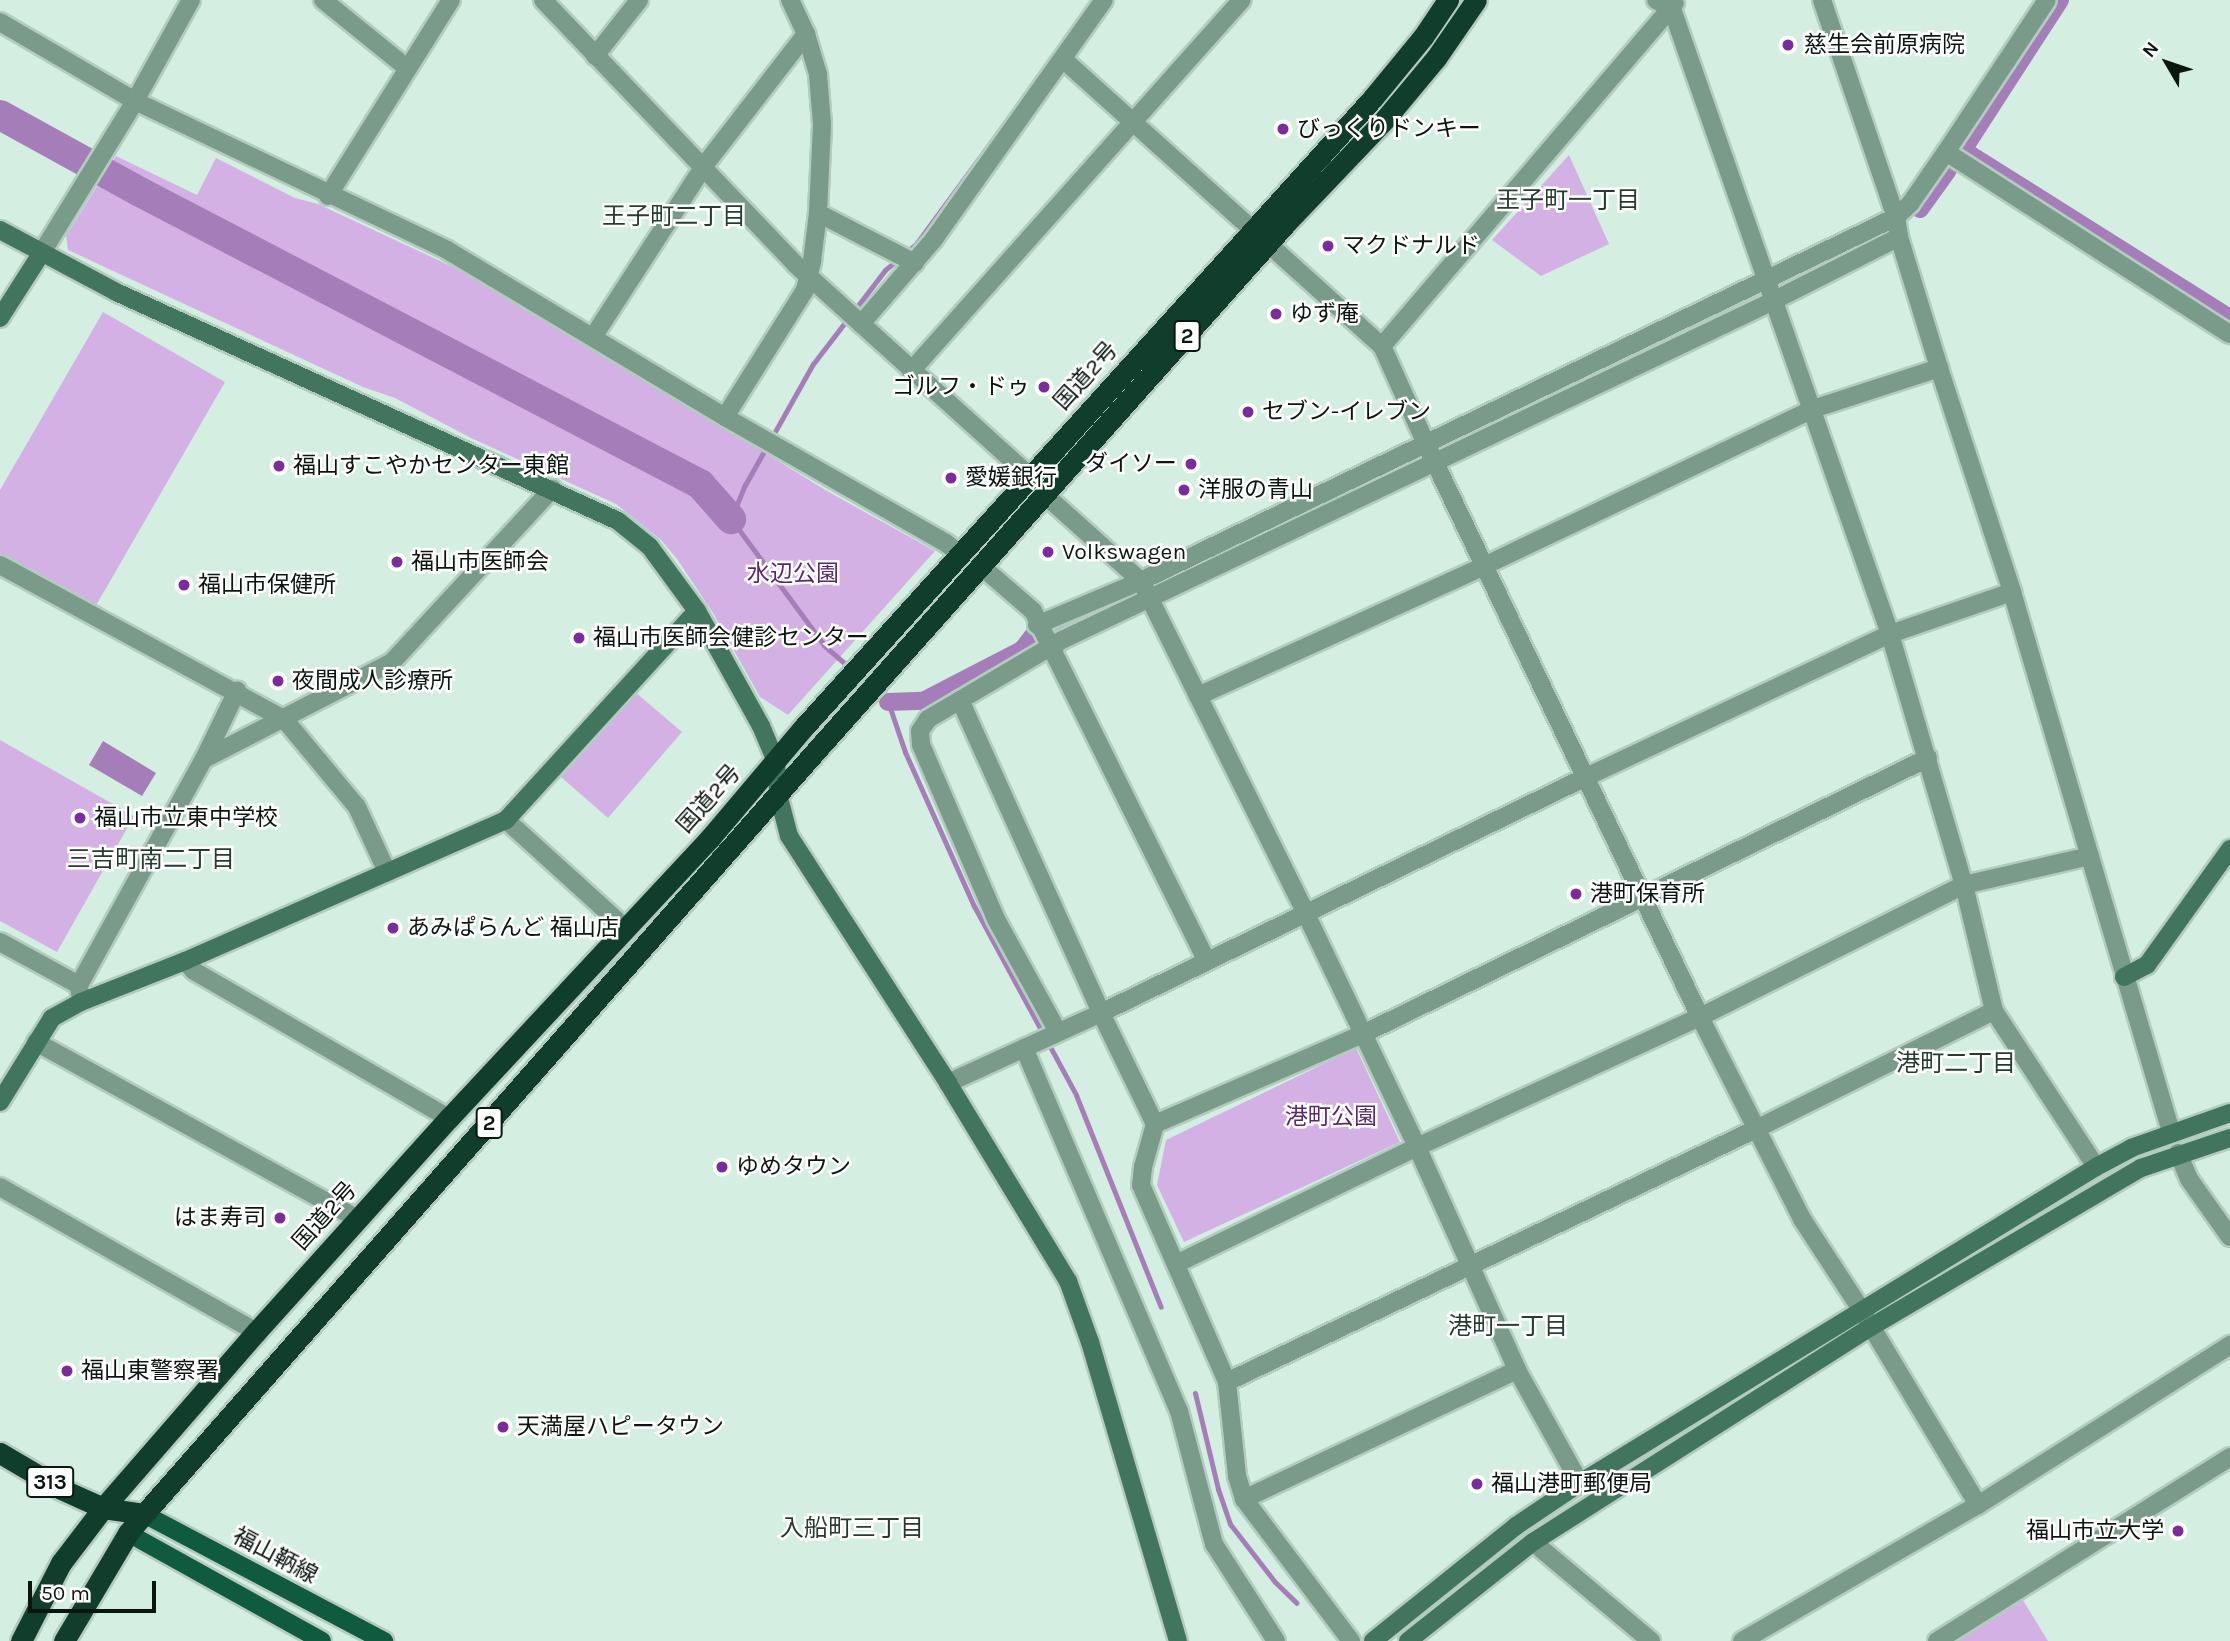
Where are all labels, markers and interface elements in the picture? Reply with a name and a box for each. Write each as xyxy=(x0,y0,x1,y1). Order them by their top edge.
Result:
north arrow xyxy=(2132,28,2202,98)
place label: 慈生会前原病院 xyxy=(1804,31,1965,59)
marker: 慈生会前原病院 xyxy=(1778,35,1798,55)
text: N xyxy=(2138,38,2164,62)
place label: びっくりドンキー xyxy=(1297,115,1481,143)
marker: びっくりドンキー xyxy=(1275,121,1291,137)
district label: 王子町一丁目 xyxy=(1496,187,1640,215)
district label: 王子町二丁目 xyxy=(602,203,746,231)
place label: マクドナルド xyxy=(1342,232,1480,260)
marker: マクドナルド xyxy=(1320,238,1336,254)
place label: ゆず庵 xyxy=(1290,300,1359,328)
marker: ゆず庵 xyxy=(1268,306,1284,322)
road number: 2 xyxy=(1173,318,1201,354)
street label: 国道2号 xyxy=(1048,336,1124,416)
place label: ゴルフ・ドゥ xyxy=(892,373,1030,401)
marker: ゴルフ・ドゥ xyxy=(1036,379,1052,395)
place label: セブン-イレブン xyxy=(1262,398,1431,426)
marker: セブン-イレブン xyxy=(1240,404,1256,420)
place label: ダイソー xyxy=(1085,450,1177,478)
place label: 福山すこやかセンター東館 xyxy=(293,452,569,480)
marker: ダイソー xyxy=(1183,456,1199,472)
marker: 福山すこやかセンター東館 xyxy=(271,458,287,474)
place label: 愛媛銀行 xyxy=(965,464,1057,492)
marker: 愛媛銀行 xyxy=(943,470,959,486)
place label: 洋服の青山 xyxy=(1198,476,1313,504)
marker: 洋服の青山 xyxy=(1176,482,1192,498)
place label: Volkswagen xyxy=(1062,538,1186,566)
marker: Volkswagen xyxy=(1040,544,1056,560)
place label: 福山市医師会 xyxy=(411,548,549,576)
marker: 福山市医師会 xyxy=(389,554,405,570)
park label: 水辺公園 xyxy=(747,560,839,588)
place label: 福山市保健所 xyxy=(198,571,336,599)
marker: 福山市保健所 xyxy=(176,577,192,593)
place label: 福山市医師会健診センター xyxy=(593,624,869,652)
marker: 福山市医師会健診センター xyxy=(571,630,587,646)
place label: 夜間成人診療所 xyxy=(292,667,453,695)
marker: 夜間成人診療所 xyxy=(270,673,286,689)
street label: 国道2号 xyxy=(671,759,747,839)
place label: 福山市立東中学校 xyxy=(94,804,278,832)
marker: 福山市立東中学校 xyxy=(72,810,88,826)
district label: 三吉町南二丁目 xyxy=(67,846,235,874)
place label: 港町保育所 xyxy=(1590,880,1705,908)
marker: 港町保育所 xyxy=(1568,886,1584,902)
place label: あみぱらんど 福山店 xyxy=(407,914,619,942)
marker: あみぱらんど 福山店 xyxy=(385,920,401,936)
district label: 港町二丁目 xyxy=(1896,1050,2016,1078)
park label: 港町公園 xyxy=(1285,1103,1377,1131)
road number: 2 xyxy=(475,1106,503,1140)
place label: ゆめタウン xyxy=(736,1153,851,1181)
marker: ゆめタウン xyxy=(714,1159,730,1175)
street label: 国道2号 xyxy=(287,1176,363,1256)
place label: はま寿司 xyxy=(174,1204,266,1232)
marker: はま寿司 xyxy=(272,1210,288,1226)
district label: 港町一丁目 xyxy=(1448,1313,1568,1341)
place label: 福山東警察署 xyxy=(81,1357,219,1385)
marker: 福山東警察署 xyxy=(59,1363,75,1379)
place label: 天満屋ハピータウン xyxy=(517,1413,724,1441)
marker: 天満屋ハピータウン xyxy=(495,1419,511,1435)
road number: 313 xyxy=(26,1464,74,1500)
place label: 福山港町郵便局 xyxy=(1491,1470,1652,1498)
marker: 福山港町郵便局 xyxy=(1469,1476,1485,1492)
district label: 入船町三丁目 xyxy=(780,1515,924,1543)
place label: 福山市立大学 xyxy=(2026,1517,2164,1545)
street label: 福山鞆線 xyxy=(228,1522,322,1590)
marker: 福山市立大学 xyxy=(2170,1523,2186,1539)
scale bar xyxy=(32,1568,159,1612)
text: 50 m xyxy=(41,1581,90,1605)

